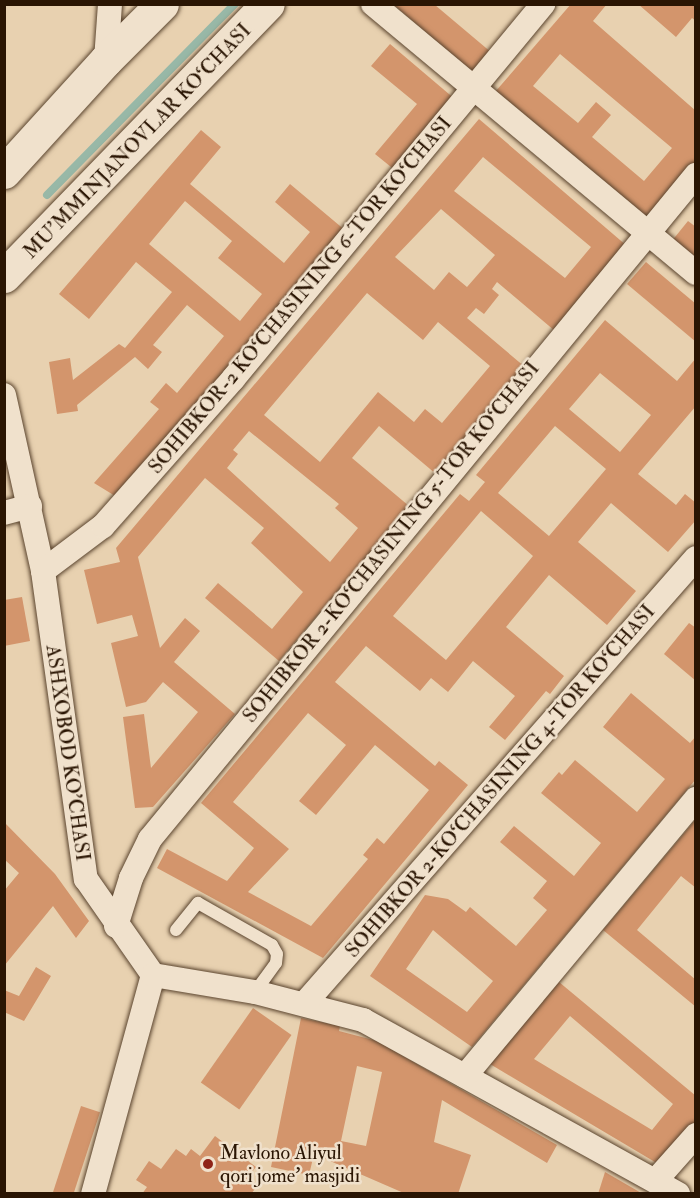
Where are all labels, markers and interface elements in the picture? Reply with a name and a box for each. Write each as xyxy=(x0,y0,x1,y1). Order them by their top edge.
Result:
street label: MU’MMINJANOVLAR KO‘CHASI xyxy=(18,18,256,264)
street label: SOHIBKOR-2 KO‘CHASINING 6-TOR KO‘CHASI xyxy=(143,112,457,478)
street label: SOHIBKOR 2-KO‘CHASINING 5-TOR KO‘CHASI xyxy=(238,357,544,727)
street label: SOHIBKOR 2-KO‘CHASINING 4-TOR KO‘CHASI xyxy=(340,600,660,962)
street label: ASHXOBOD KO'CHASI xyxy=(41,643,95,863)
place label: Mavlono Aliyul qori jome' masjidi xyxy=(220,1140,360,1187)
marker: Mavlono Aliyul qori jome' masjidi xyxy=(201,1157,215,1171)

